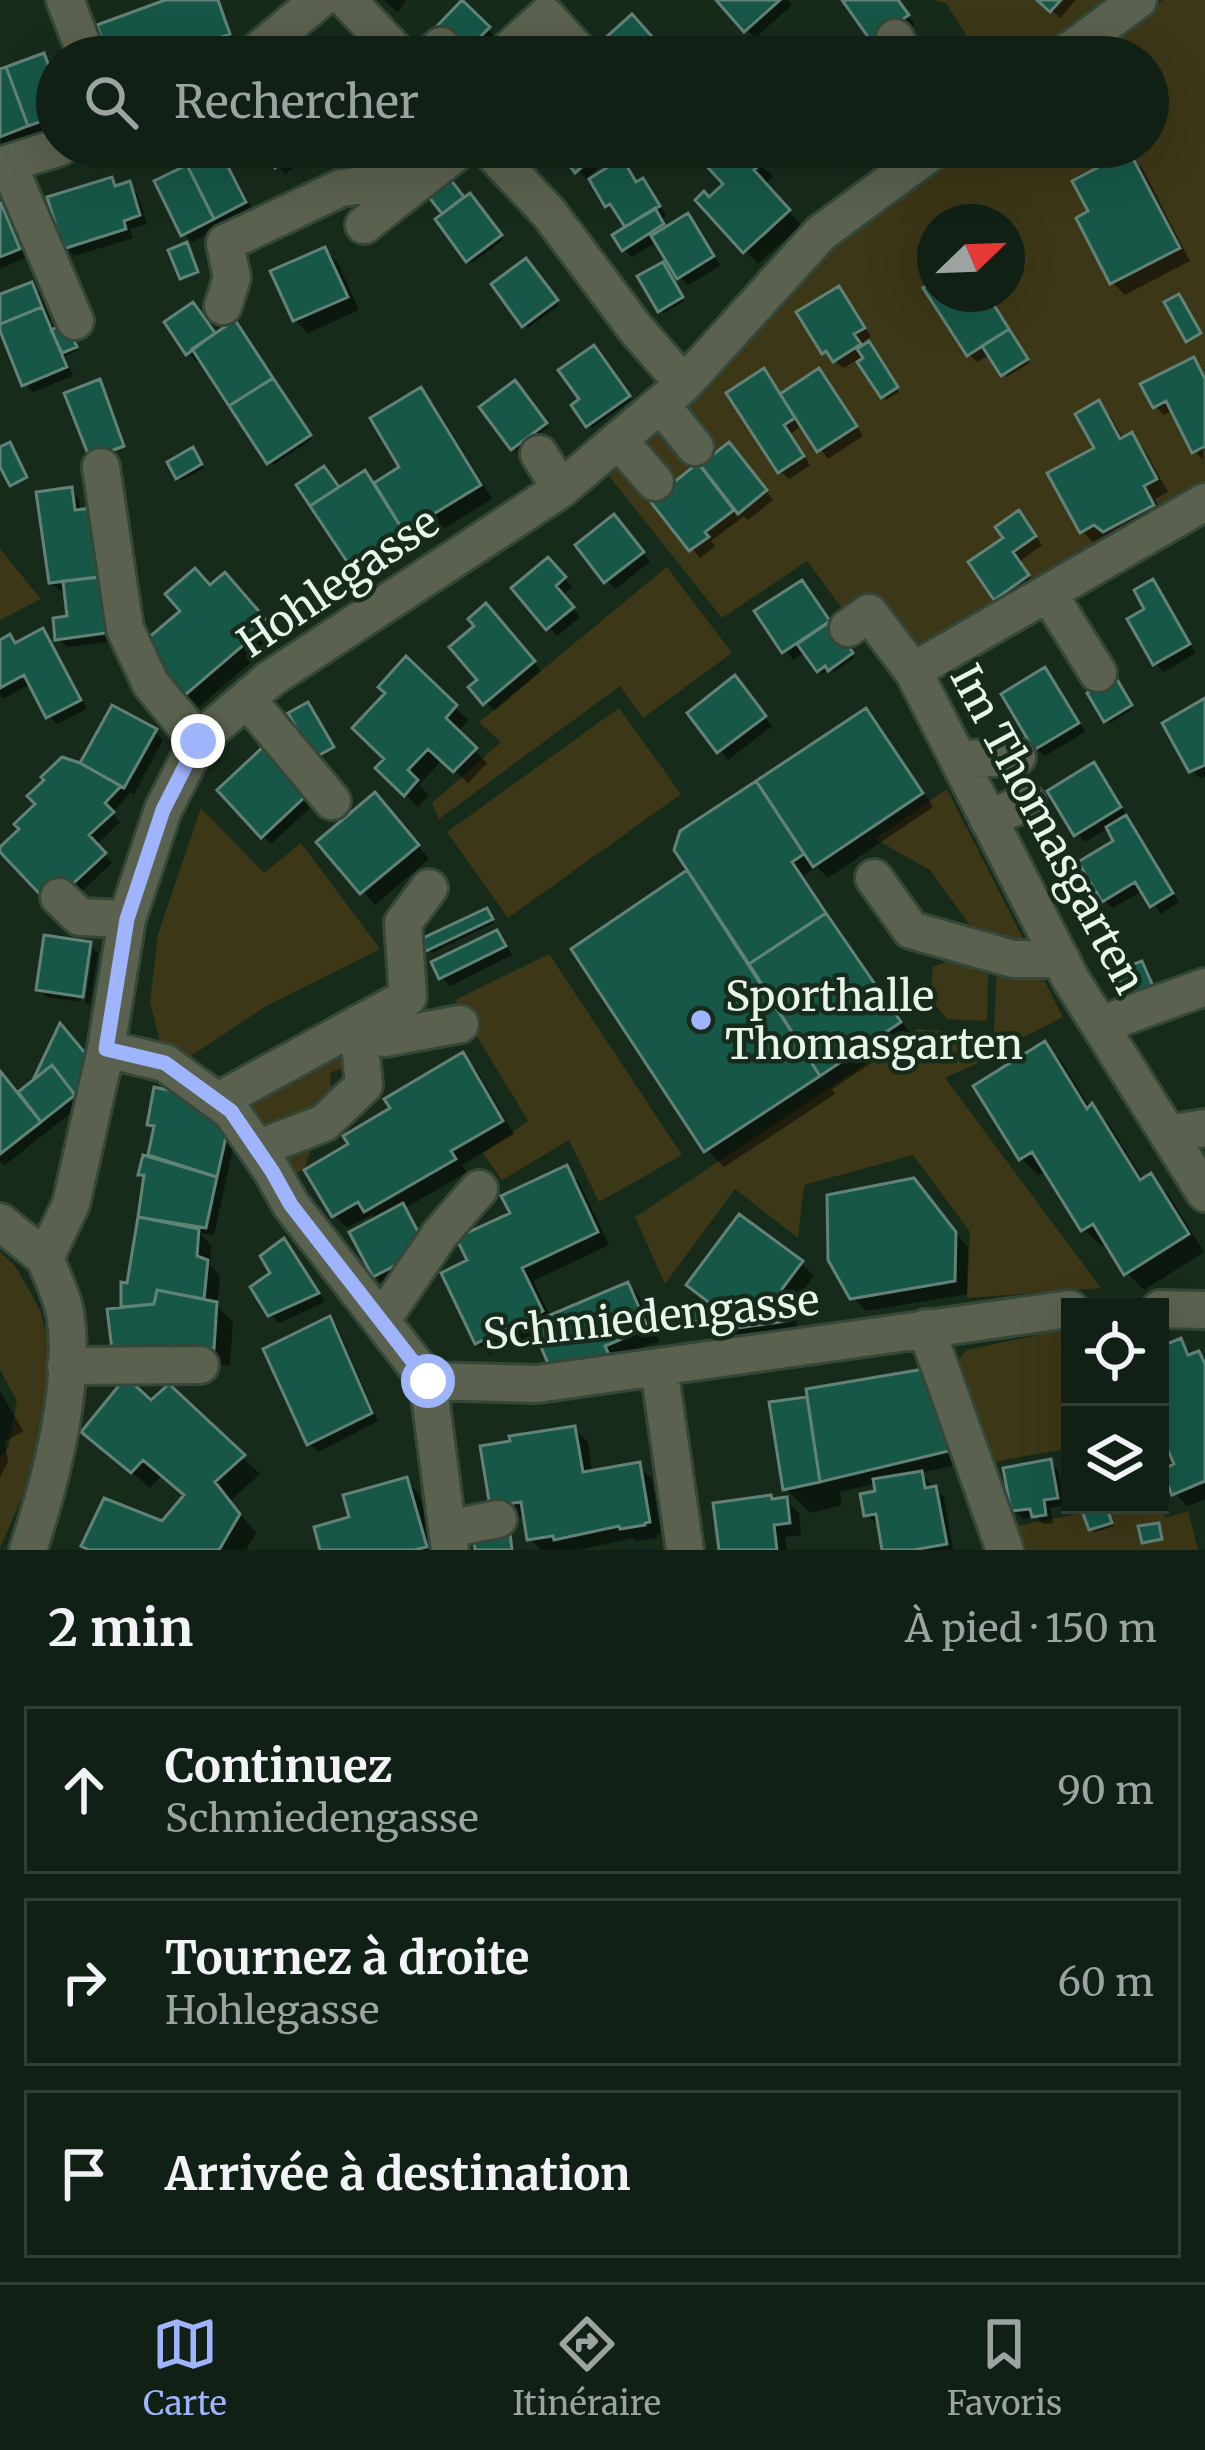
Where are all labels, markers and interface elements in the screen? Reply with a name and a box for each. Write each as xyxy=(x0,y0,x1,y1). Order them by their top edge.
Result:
search box xyxy=(36,36,1169,168)
icon: search xyxy=(78,69,144,135)
text: Rechercher xyxy=(174,74,419,130)
north arrow xyxy=(917,204,1025,312)
street label: Hohlegasse xyxy=(228,496,449,669)
street label: Im Thomasgarten xyxy=(939,656,1157,1003)
route end xyxy=(171,714,225,768)
place label: Sporthalle Thomasgarten xyxy=(725,970,1023,1071)
marker: Sporthalle Thomasgarten xyxy=(688,1007,714,1033)
street label: Schmiedengasse xyxy=(480,1273,822,1362)
map controls xyxy=(1061,1298,1169,1514)
button: locate xyxy=(1061,1298,1169,1406)
route start xyxy=(401,1354,455,1408)
button: layers xyxy=(1061,1406,1169,1514)
text: 2 min xyxy=(48,1596,193,1660)
text: À pied · 150 m xyxy=(905,1604,1157,1653)
text: Continuez xyxy=(165,1738,392,1794)
icon: ahead xyxy=(51,1757,117,1823)
text: 90 m xyxy=(1057,1766,1154,1815)
text: Schmiedengasse xyxy=(165,1794,479,1843)
text: Tournez à droite xyxy=(165,1930,529,1986)
icon: right xyxy=(51,1949,117,2015)
text: 60 m xyxy=(1057,1958,1154,2007)
text: Hohlegasse xyxy=(165,1986,379,2035)
icon: arrive xyxy=(51,2141,117,2207)
text: Arrivée à destination xyxy=(165,2146,631,2202)
tab: Carte xyxy=(143,2311,227,2424)
tab: Itinéraire xyxy=(513,2311,661,2424)
tab: Favoris xyxy=(947,2311,1062,2424)

